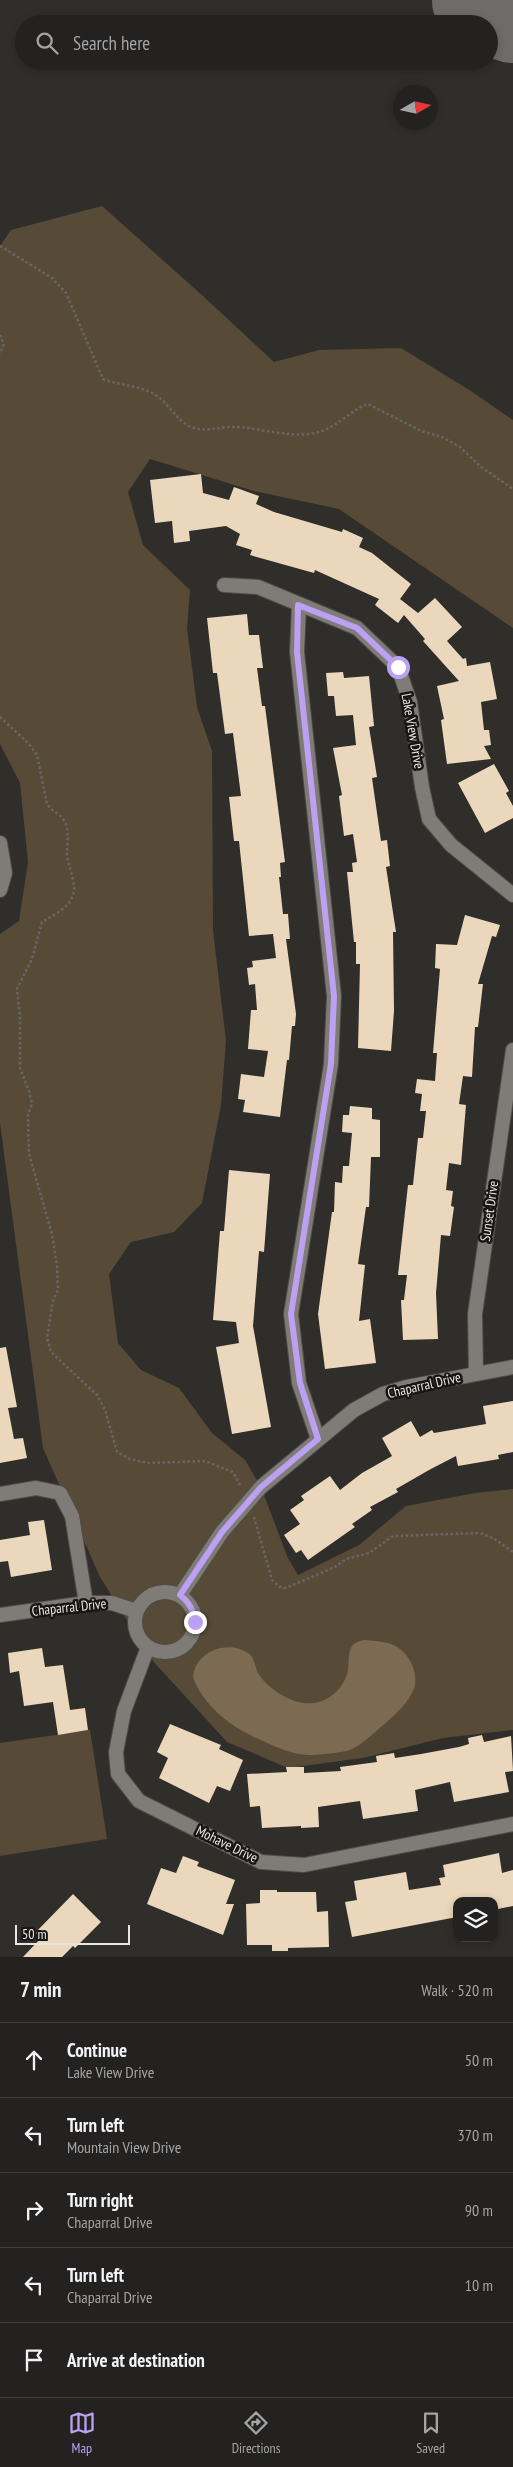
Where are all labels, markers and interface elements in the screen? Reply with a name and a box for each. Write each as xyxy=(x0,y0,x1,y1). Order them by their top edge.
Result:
search box xyxy=(15,15,498,70)
icon: search xyxy=(33,29,61,57)
text: Search here xyxy=(73,31,150,55)
north arrow xyxy=(393,85,438,130)
route start xyxy=(387,656,410,679)
street label: Lake View Drive xyxy=(397,692,429,770)
street label: Sunset Drive xyxy=(476,1179,502,1242)
street label: Chaparral Drive xyxy=(386,1368,463,1402)
street label: Chaparral Drive xyxy=(31,1594,107,1620)
route end xyxy=(184,1611,207,1634)
street label: Mohave Drive xyxy=(193,1821,261,1867)
map controls xyxy=(453,1897,498,1942)
button: layers xyxy=(453,1897,498,1942)
scale bar xyxy=(15,1922,130,1945)
text: 50 m xyxy=(22,1925,47,1943)
text: 7 min xyxy=(20,1976,62,2003)
text: Walk · 520 m xyxy=(421,1980,493,2000)
text: Continue xyxy=(67,2038,127,2062)
icon: ahead xyxy=(20,2046,48,2074)
text: 50 m xyxy=(465,2050,493,2070)
text: Lake View Drive xyxy=(67,2062,154,2082)
text: Turn left xyxy=(67,2113,124,2137)
icon: left xyxy=(20,2121,48,2149)
text: 370 m xyxy=(458,2125,493,2145)
text: Mountain View Drive xyxy=(67,2137,181,2157)
text: Turn right xyxy=(67,2188,133,2212)
icon: right xyxy=(20,2196,48,2224)
text: 90 m xyxy=(465,2200,493,2220)
text: Chaparral Drive xyxy=(67,2212,153,2232)
text: Turn left xyxy=(67,2263,124,2287)
icon: left xyxy=(20,2271,48,2299)
text: 10 m xyxy=(465,2275,493,2295)
text: Chaparral Drive xyxy=(67,2287,153,2307)
icon: arrive xyxy=(20,2346,48,2374)
text: Arrive at destination xyxy=(67,2348,205,2372)
tab: Map xyxy=(68,2409,96,2457)
tab: Directions xyxy=(232,2409,280,2457)
tab: Saved xyxy=(416,2409,445,2457)

